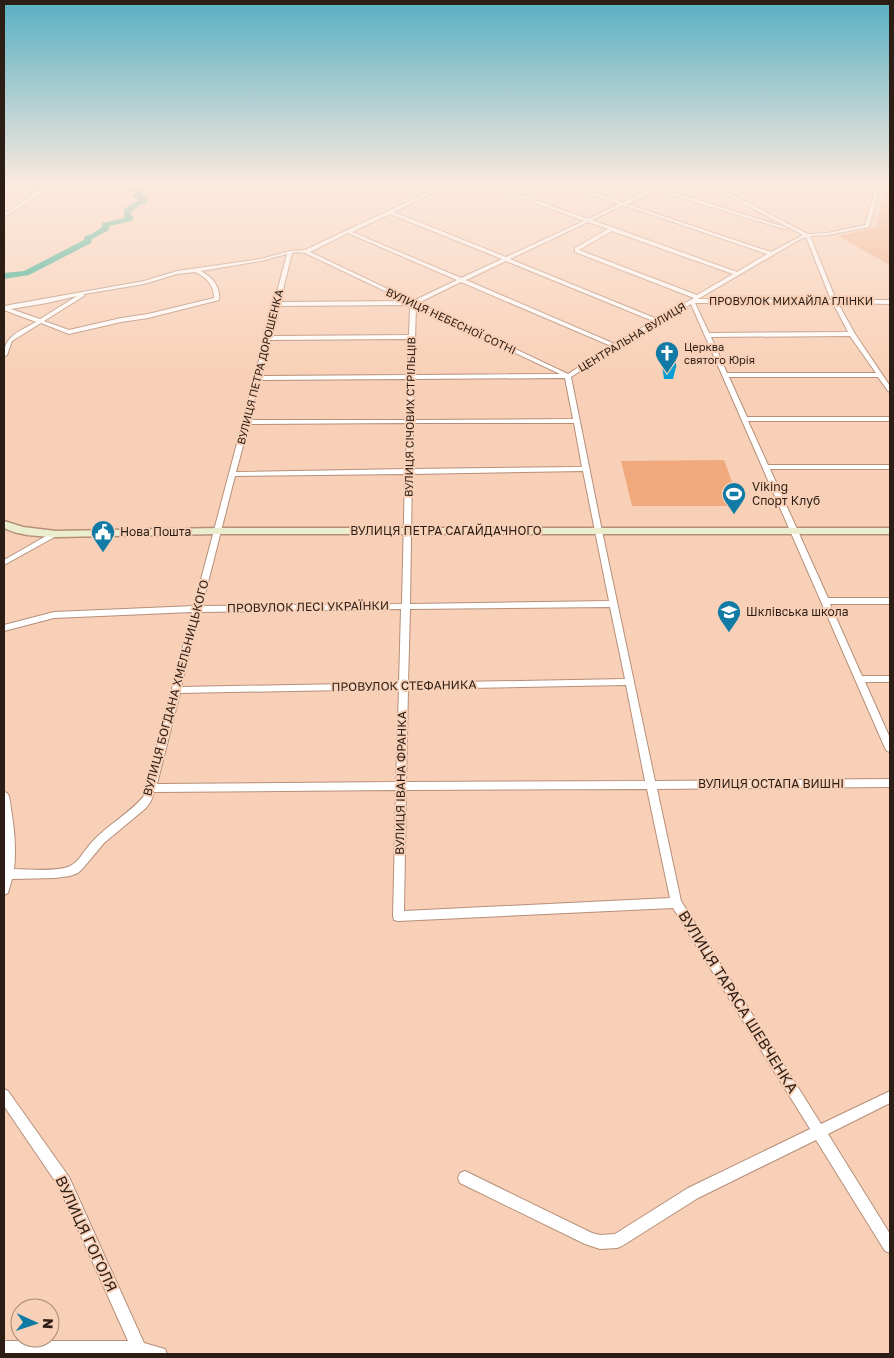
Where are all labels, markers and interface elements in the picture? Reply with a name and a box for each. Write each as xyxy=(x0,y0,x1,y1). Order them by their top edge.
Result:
street label: ВУЛИЦЯ НЕБЕСНОЇ СОТНІ xyxy=(384,285,518,356)
street label: ВУЛИЦЯ ПЕТРА ДОРОШЕНКА xyxy=(234,287,285,446)
street label: ПРОВУЛОК МИХАЙЛА ГЛІНКИ xyxy=(709,294,873,307)
street label: ЦЕНТРАЛЬНА ВУЛИЦЯ xyxy=(575,299,688,374)
street label: ВУЛИЦЯ СІЧОВИХ СТРІЛЬЦІВ xyxy=(402,337,417,497)
church icon: Церква святого Юрія xyxy=(654,340,680,374)
place label: Церква святого Юрія xyxy=(684,340,755,366)
place label: Viking Спорт Клуб xyxy=(752,479,820,508)
sports icon: Viking Спорт Клуб xyxy=(721,481,747,515)
public building icon: Нова Пошта xyxy=(90,519,116,553)
street label: ВУЛИЦЯ ПЕТРА САГАЙДАЧНОГО xyxy=(350,523,542,538)
place label: Нова Пошта xyxy=(120,524,191,539)
street label: ВУЛИЦЯ БОГДАНА ХМЕЛЬНИЦЬКОГО xyxy=(139,578,212,798)
street label: ПРОВУЛОК ЛЕСІ УКРАЇНКИ xyxy=(227,598,389,615)
school or university icon: Шклівська школа xyxy=(716,599,742,633)
place label: Шклівська школа xyxy=(746,604,848,619)
street label: ПРОВУЛОК СТЕФАНИКА xyxy=(331,677,477,694)
street label: ВУЛИЦЯ ІВАНА ФРАНКА xyxy=(392,711,409,855)
street label: ВУЛИЦЯ ОСТАПА ВИШНІ xyxy=(698,776,844,791)
street label: ВУЛИЦЯ ТАРАСА ШЕВЧЕНКА xyxy=(675,907,803,1096)
street label: ВУЛИЦЯ ГОГОЛЯ xyxy=(52,1173,122,1294)
north arrow xyxy=(10,1298,60,1348)
text: N xyxy=(40,1318,57,1329)

